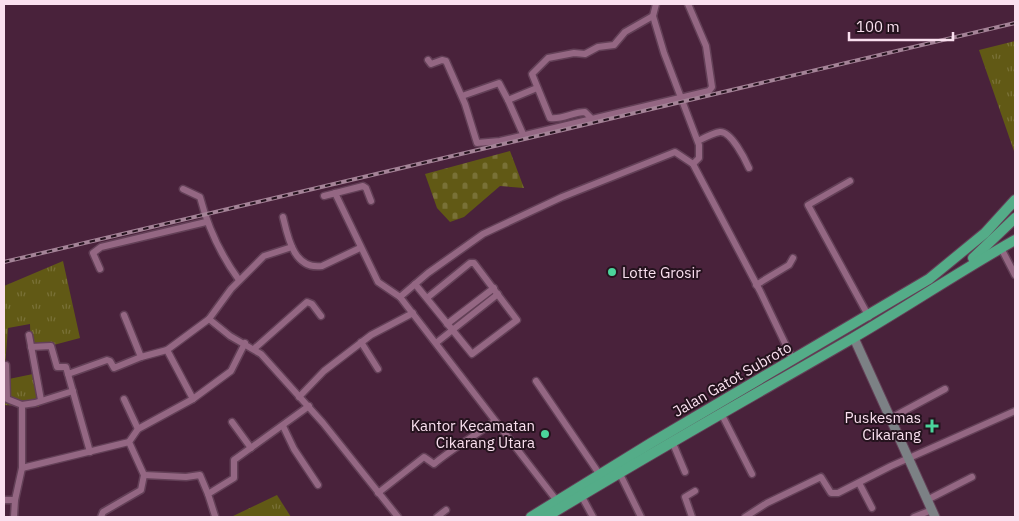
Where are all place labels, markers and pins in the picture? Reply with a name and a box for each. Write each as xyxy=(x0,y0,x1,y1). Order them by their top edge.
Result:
place label: Lotte Grosir xyxy=(622,263,701,282)
marker: Lotte Grosir xyxy=(606,266,618,278)
place label: Puskesmas Cikarang xyxy=(844,408,921,444)
place label: Kantor Kecamatan Cikarang Utara xyxy=(411,416,535,452)
marker: Puskesmas Cikarang xyxy=(925,419,939,433)
marker: Kantor Kecamatan Cikarang Utara xyxy=(539,428,551,440)

